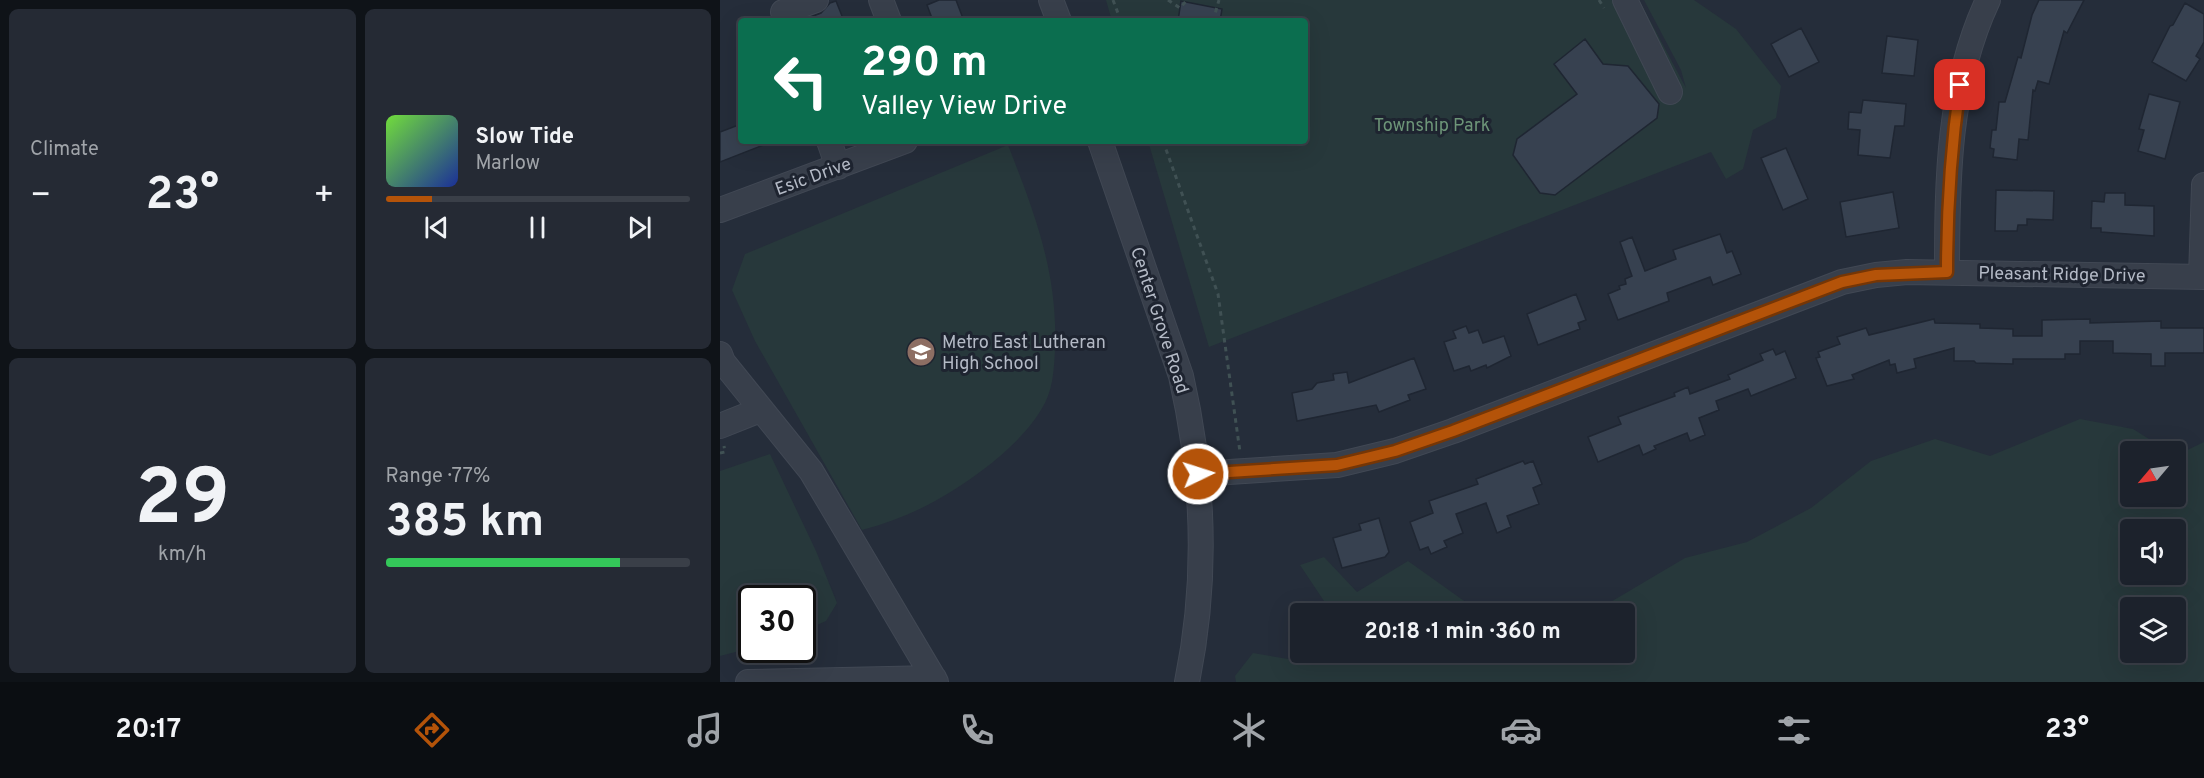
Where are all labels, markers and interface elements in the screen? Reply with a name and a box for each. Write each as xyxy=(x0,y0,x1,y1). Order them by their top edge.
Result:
text: 290 m xyxy=(861,38,988,91)
icon: left xyxy=(762,42,840,120)
pin xyxy=(1934,59,1985,110)
icon: arrive xyxy=(1943,68,1976,101)
text: Valley View Drive xyxy=(861,90,1067,124)
park label: Township Park xyxy=(1374,115,1490,138)
text: Slow Tide xyxy=(476,124,574,151)
text: Climate xyxy=(30,137,99,163)
text: Marlow xyxy=(476,151,540,177)
street label: Esic Drive xyxy=(772,153,855,202)
text: 23° xyxy=(146,168,219,225)
text: − xyxy=(30,176,51,218)
text: + xyxy=(313,176,335,218)
icon: previous xyxy=(420,211,453,244)
icon: pause xyxy=(521,211,554,244)
icon: next xyxy=(623,211,656,244)
street label: Center Grove Road xyxy=(1124,244,1193,397)
street label: Pleasant Ridge Drive xyxy=(1978,263,2146,288)
place label: Metro East Lutheran High School xyxy=(942,332,1106,376)
school or university icon: Metro East Lutheran High School xyxy=(905,336,937,368)
north arrow xyxy=(2120,441,2186,507)
map controls xyxy=(2120,441,2186,663)
position arrow xyxy=(1166,442,1230,506)
text: 29 xyxy=(134,453,230,552)
text: Range · 77% xyxy=(386,464,490,490)
text: 385 km xyxy=(386,495,544,552)
button: sound xyxy=(2120,519,2186,585)
text: km/h xyxy=(158,542,207,568)
speed limit sign: 30 xyxy=(738,585,816,663)
button: layers xyxy=(2120,597,2186,663)
text: 20:18 · 1 min · 360 m xyxy=(1364,619,1561,646)
icon: directions xyxy=(411,709,453,751)
icon: music xyxy=(684,709,726,751)
icon: phone xyxy=(956,709,998,751)
icon: climate xyxy=(1228,709,1270,751)
icon: car xyxy=(1500,709,1542,751)
icon: filters xyxy=(1773,709,1815,751)
text: 20:17 xyxy=(115,713,181,747)
text: 23° xyxy=(2045,713,2089,747)

